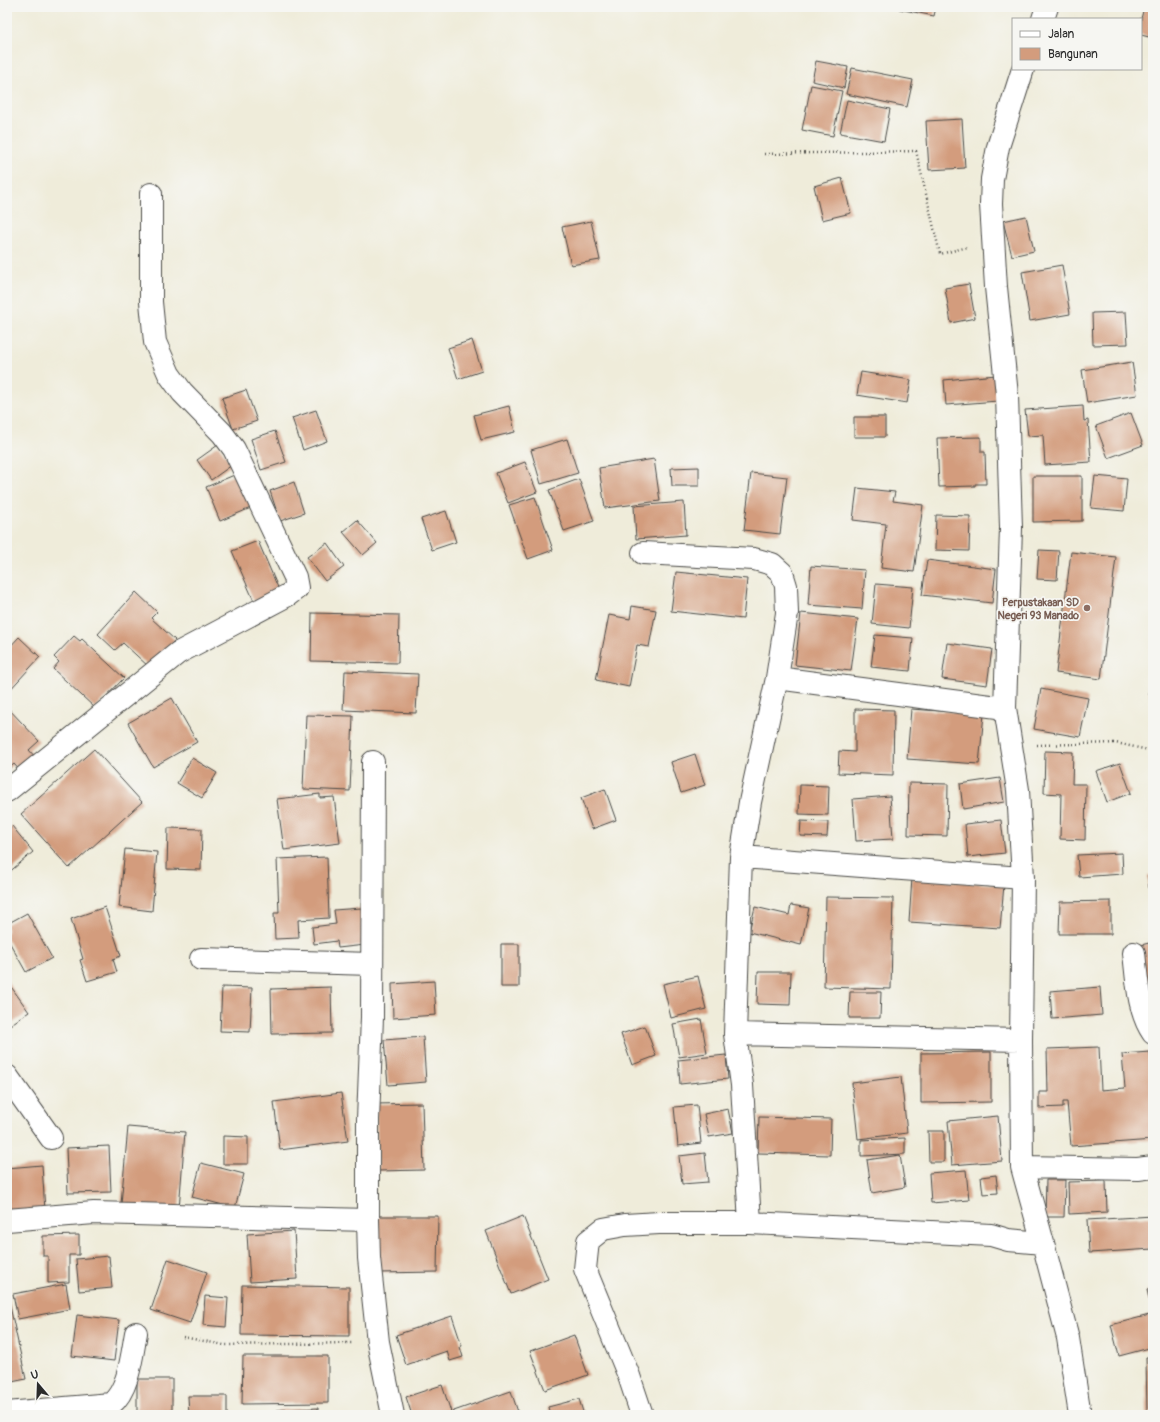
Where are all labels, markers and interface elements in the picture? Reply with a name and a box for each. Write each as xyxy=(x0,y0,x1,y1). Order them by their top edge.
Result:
legend xyxy=(1012,18,1142,70)
text: Jalan xyxy=(1048,27,1074,42)
text: Bangunan xyxy=(1048,47,1098,62)
place label: Perpustakaan SD Negeri 93 Manado xyxy=(998,596,1079,622)
marker: Perpustakaan SD Negeri 93 Manado xyxy=(1082,603,1092,613)
north arrow xyxy=(18,1364,58,1404)
text: U xyxy=(29,1368,40,1382)

